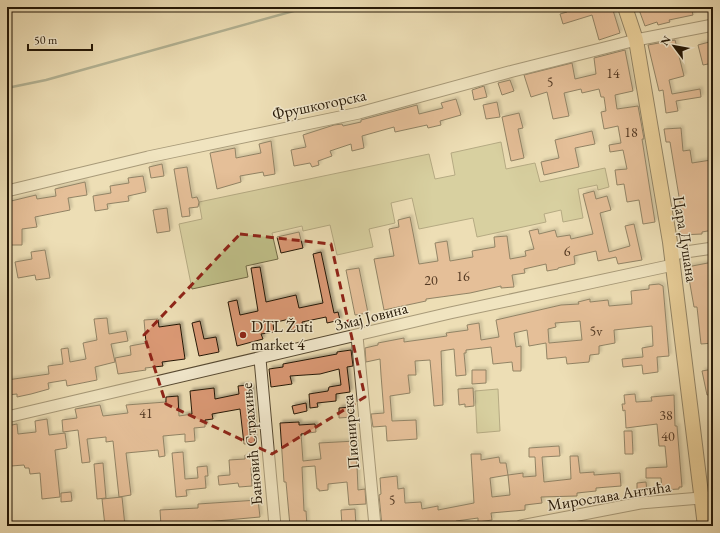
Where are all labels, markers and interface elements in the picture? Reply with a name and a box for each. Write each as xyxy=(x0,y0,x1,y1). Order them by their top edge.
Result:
scale bar xyxy=(28,26,92,52)
north arrow xyxy=(654,26,694,66)
text: 50 m xyxy=(34,32,58,48)
text: N xyxy=(657,33,674,48)
house number: 14 xyxy=(606,64,620,82)
house number: 5 xyxy=(547,73,553,91)
street label: Фрушкогорска xyxy=(270,84,369,125)
house number: 18 xyxy=(624,123,638,141)
street label: Цара Душана xyxy=(668,195,703,284)
house number: 6 xyxy=(564,242,571,260)
house number: 16 xyxy=(456,267,470,285)
house number: 20 xyxy=(424,271,438,289)
street label: Змај Јовина xyxy=(332,297,410,336)
place label: DTL Žuti market 4 xyxy=(251,316,313,355)
house number: 5v xyxy=(590,322,603,340)
marker: DTL Žuti market 4 xyxy=(238,330,248,340)
street label: Бановић Страхиње xyxy=(236,382,267,506)
street label: Пионирска xyxy=(337,393,364,470)
house number: 41 xyxy=(139,404,153,422)
house number: 38 xyxy=(659,406,673,424)
house number: 40 xyxy=(661,427,675,445)
street label: Мирослава Антића xyxy=(546,475,673,516)
house number: 5 xyxy=(389,491,395,509)

